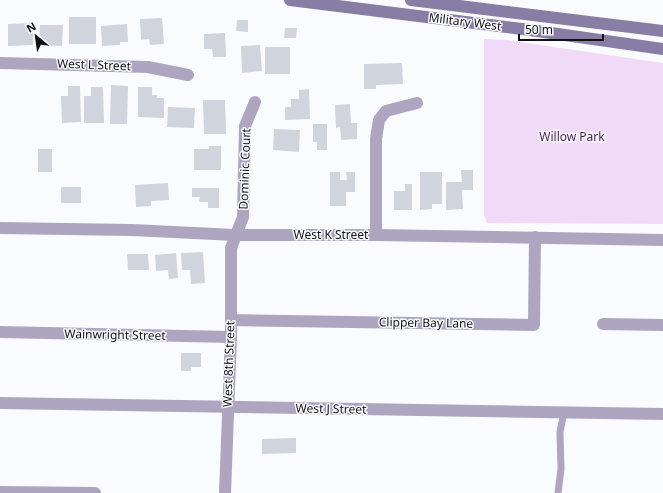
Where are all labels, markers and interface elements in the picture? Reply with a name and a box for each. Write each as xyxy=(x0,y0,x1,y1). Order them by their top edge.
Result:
street label: Military West xyxy=(428,9,503,34)
north arrow xyxy=(16,16,56,56)
scale bar xyxy=(519,16,603,42)
text: N xyxy=(23,18,38,36)
text: 50 m xyxy=(525,21,553,38)
street label: West L Street xyxy=(57,55,132,74)
street label: Dominic Court xyxy=(235,127,254,210)
park label: Willow Park xyxy=(539,128,605,145)
street label: West K Street xyxy=(294,226,369,243)
street label: Clipper Bay Lane xyxy=(379,313,474,332)
street label: West 8th Street xyxy=(219,320,239,407)
street label: Wainwright Street xyxy=(64,325,167,344)
street label: West J Street xyxy=(295,399,367,418)

